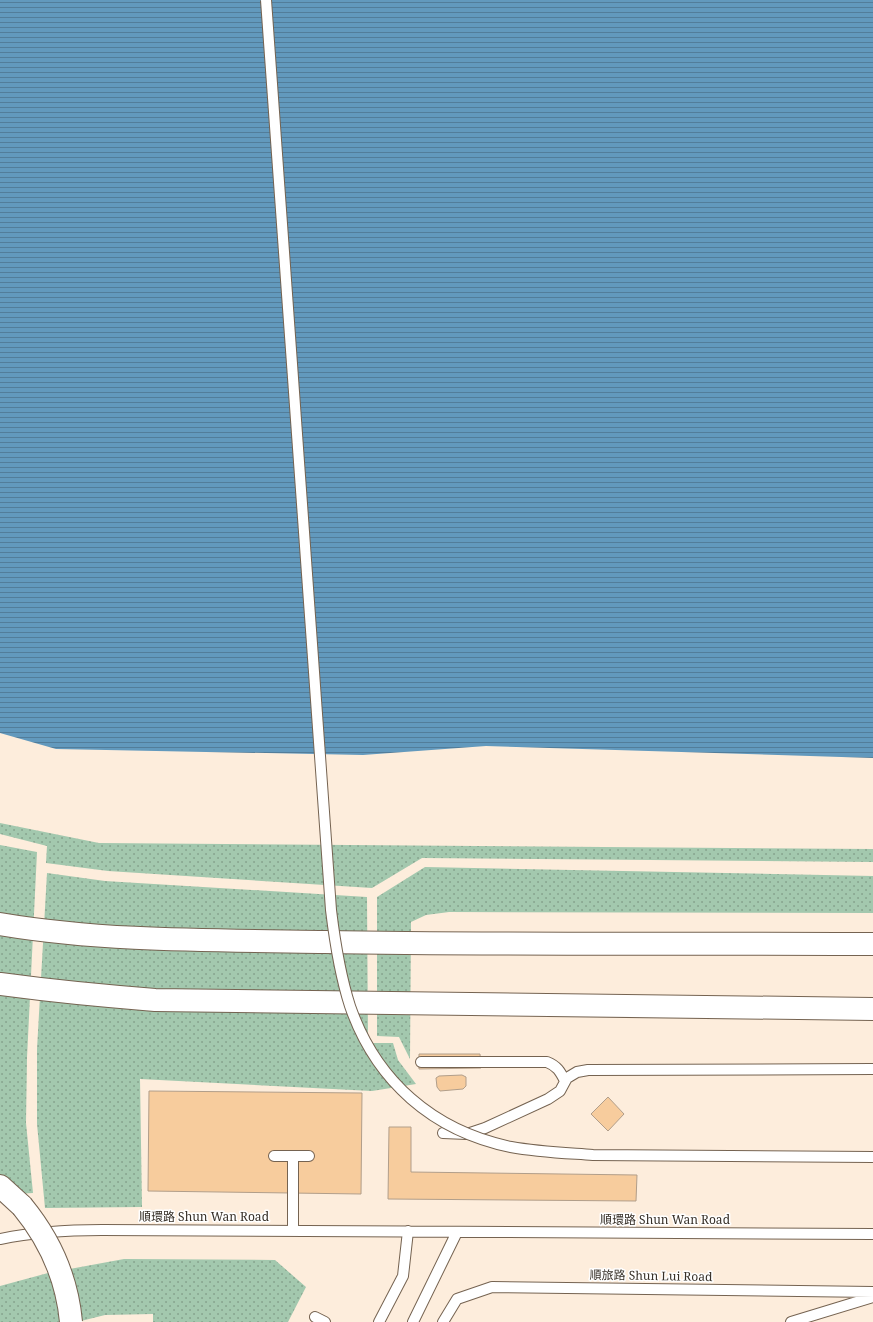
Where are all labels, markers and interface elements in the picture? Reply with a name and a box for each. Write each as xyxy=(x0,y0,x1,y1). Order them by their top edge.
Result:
street label: 順環路 Shun Wan Road xyxy=(139,1208,270,1225)
street label: 順環路 Shun Wan Road xyxy=(600,1211,731,1228)
street label: 順旅路 Shun Lui Road xyxy=(590,1266,713,1285)

